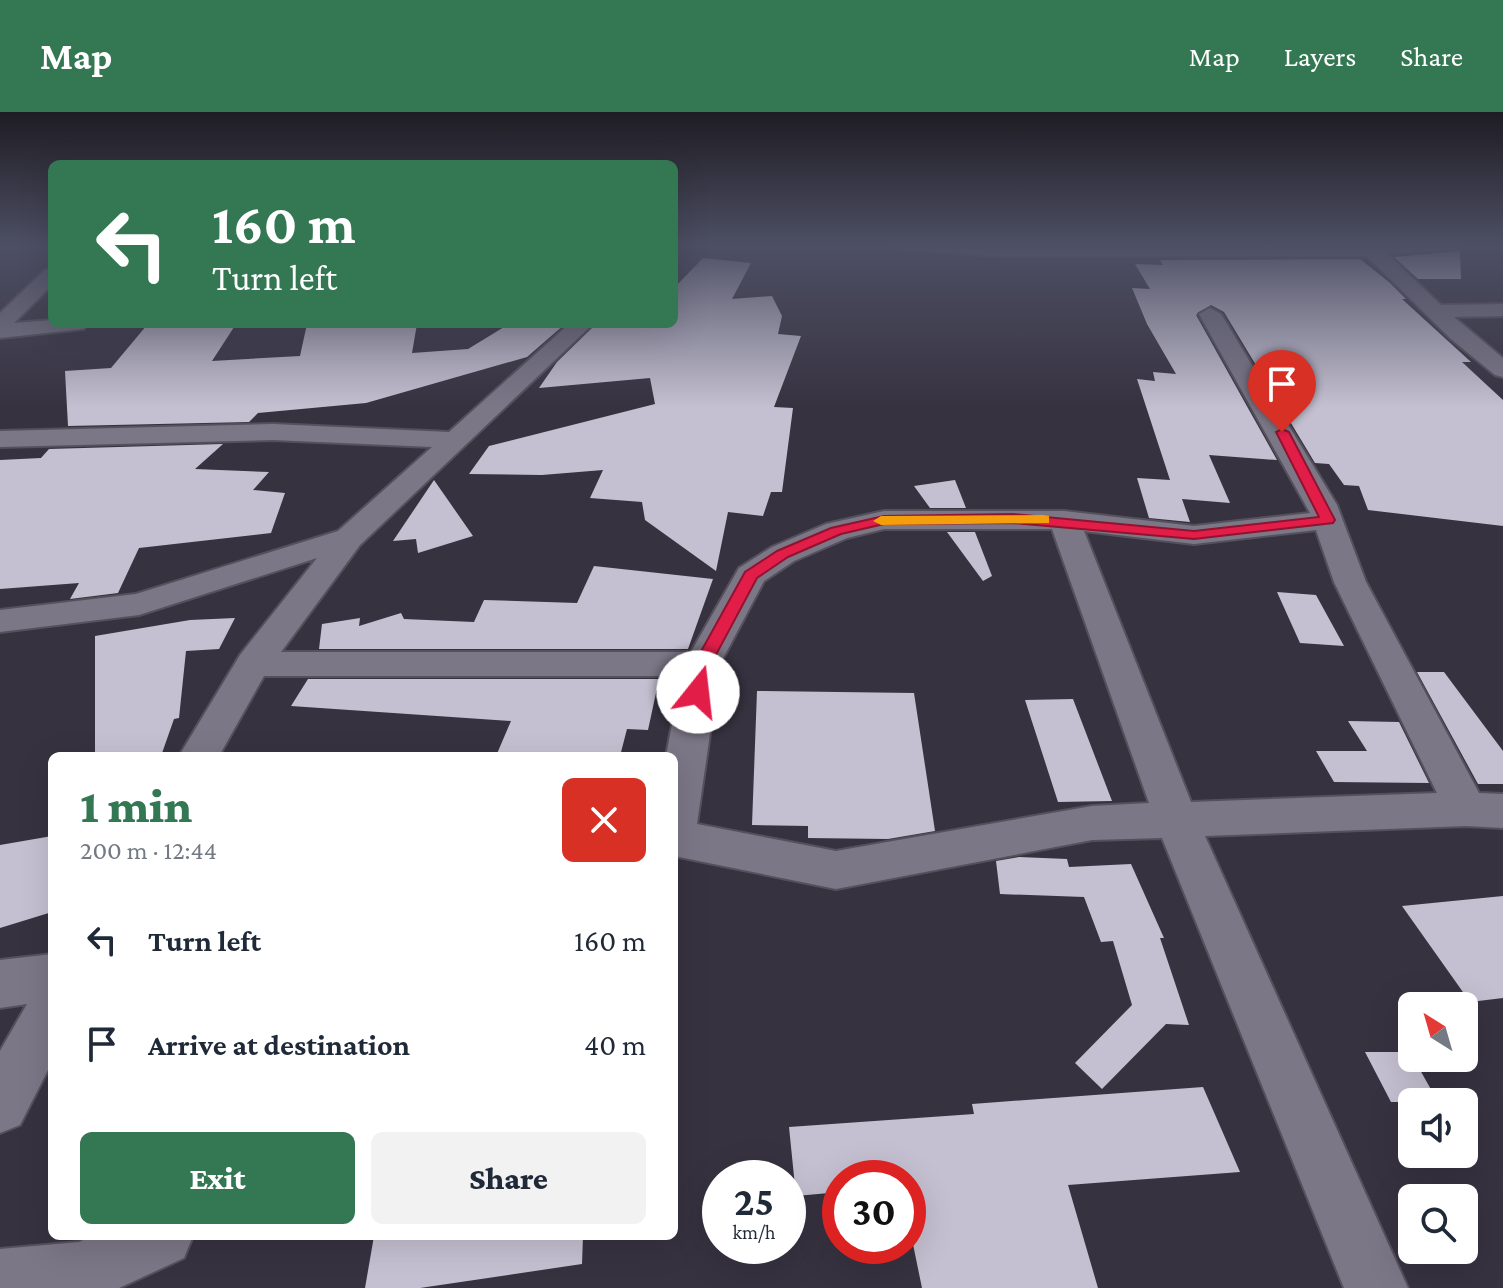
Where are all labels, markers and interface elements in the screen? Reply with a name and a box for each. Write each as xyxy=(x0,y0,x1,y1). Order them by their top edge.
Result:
text: Map xyxy=(40,35,113,77)
text: Map xyxy=(1189,41,1240,72)
text: Layers xyxy=(1284,41,1356,72)
text: Share xyxy=(1400,41,1463,72)
icon: left xyxy=(80,192,184,296)
text: 160 m xyxy=(212,193,356,255)
text: Turn left xyxy=(212,258,337,298)
pin xyxy=(1248,350,1316,432)
icon: arrive xyxy=(1260,362,1304,406)
position arrow xyxy=(656,650,740,734)
button: close xyxy=(562,778,646,862)
text: 1 min xyxy=(80,779,192,832)
text: 200 m · 12:44 xyxy=(80,836,217,865)
icon: left xyxy=(80,918,124,962)
text: Turn left xyxy=(148,924,261,957)
text: 160 m xyxy=(574,924,646,957)
north arrow xyxy=(1398,992,1478,1072)
map controls xyxy=(1398,992,1478,1264)
icon: arrive xyxy=(80,1022,124,1066)
text: Arrive at destination xyxy=(148,1028,410,1061)
text: 40 m xyxy=(584,1028,646,1061)
button: sound xyxy=(1398,1088,1478,1168)
button: Exit xyxy=(80,1132,355,1224)
button: Share xyxy=(371,1132,646,1224)
speed limit sign: 30 xyxy=(822,1160,926,1264)
text: 25 xyxy=(734,1179,774,1224)
button: search xyxy=(1398,1184,1478,1264)
text: km/h xyxy=(732,1221,776,1243)

